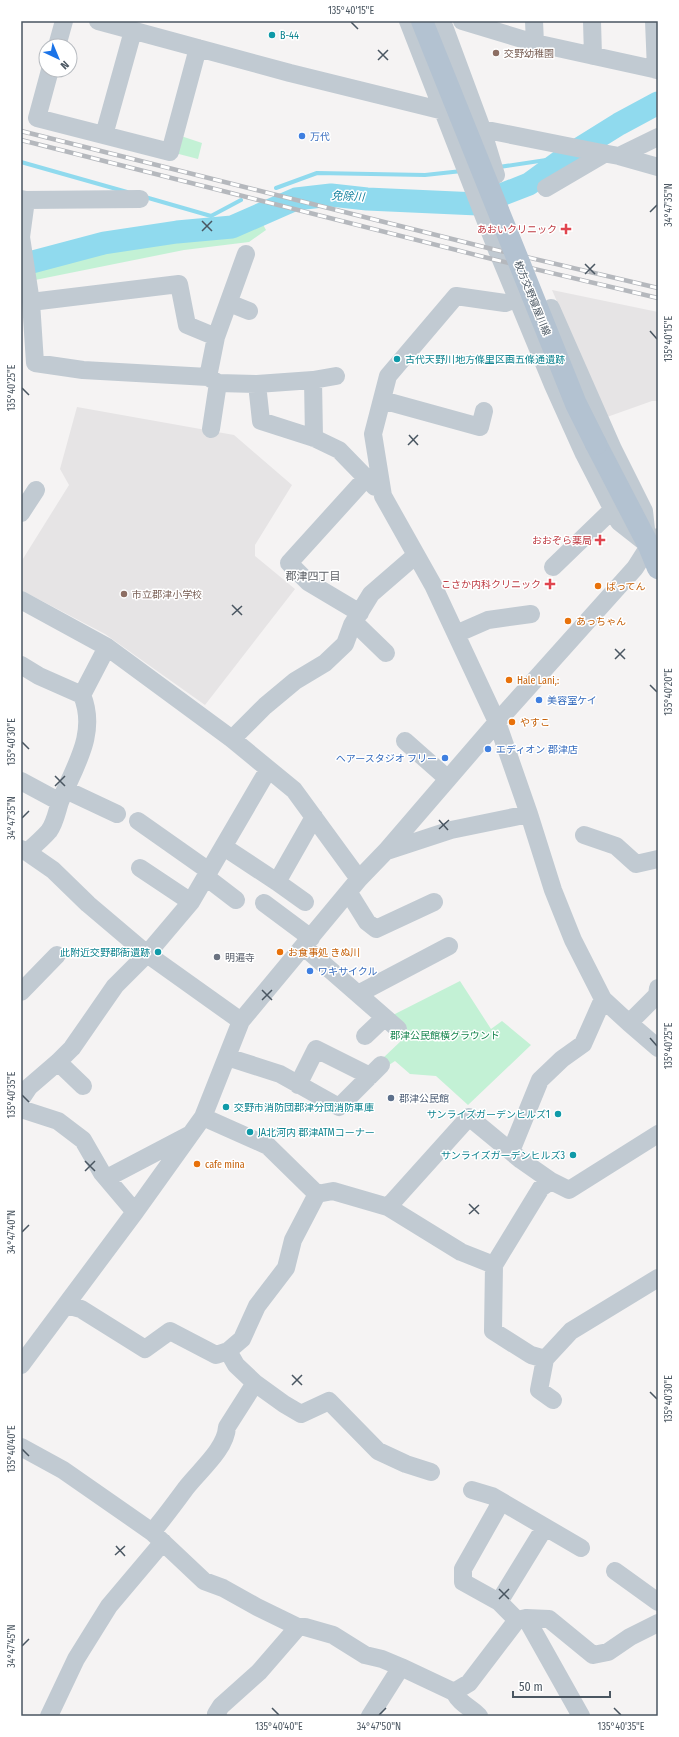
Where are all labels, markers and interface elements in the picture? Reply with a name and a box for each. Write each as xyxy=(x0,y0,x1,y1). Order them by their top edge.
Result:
text: 135°40'15"E xyxy=(328,5,374,17)
marker: B-44 xyxy=(267,30,277,40)
place label: B-44 xyxy=(280,30,299,42)
north arrow xyxy=(38,38,78,78)
marker: 交野幼稚園 xyxy=(491,48,501,58)
place label: 交野幼稚園 xyxy=(504,48,554,60)
text: N xyxy=(58,58,71,72)
marker: 万代 xyxy=(297,131,307,141)
place label: 万代 xyxy=(310,131,330,143)
text: 34°47'35"N xyxy=(663,183,675,227)
water label: 免除川 xyxy=(331,189,366,204)
marker: あおいクリニック xyxy=(560,223,572,235)
place label: あおいクリニック xyxy=(477,224,557,236)
street label: 枚方交野寝屋川線 xyxy=(512,259,553,338)
text: 135°40'15"E xyxy=(663,316,675,362)
marker: 古代天野川地方條里区画五條通遺跡 xyxy=(392,354,402,364)
place label: 古代天野川地方條里区画五條通遺跡 xyxy=(405,354,565,366)
text: 135°40'25"E xyxy=(6,364,18,411)
place label: おおぞら薬局 xyxy=(532,535,592,547)
marker: おおぞら薬局 xyxy=(595,535,605,545)
district label: 郡津四丁目 xyxy=(286,570,341,583)
marker: こさか内科クリニック xyxy=(544,578,556,590)
place label: こさか内科クリニック xyxy=(441,579,541,591)
marker: ばってん xyxy=(593,581,603,591)
place label: ばってん xyxy=(606,581,646,593)
marker: 市立郡津小学校 xyxy=(119,589,129,599)
place label: 市立郡津小学校 xyxy=(132,589,202,601)
marker: あっちゃん xyxy=(563,616,573,626)
place label: あっちゃん xyxy=(576,616,626,628)
text: 135°40'20"E xyxy=(663,668,675,716)
marker: Hale Lani,: xyxy=(504,675,514,685)
place label: Hale Lani,: xyxy=(517,675,559,687)
marker: 美容室ケイ xyxy=(534,695,544,705)
place label: 美容室ケイ xyxy=(547,695,597,707)
marker: やすこ xyxy=(507,717,517,727)
place label: やすこ xyxy=(520,717,550,729)
text: 135°40'30"E xyxy=(6,718,18,766)
marker: エディオン 郡津店 xyxy=(483,744,493,754)
place label: エディオン 郡津店 xyxy=(496,744,578,756)
place label: ヘアースタジオ フリー xyxy=(336,753,437,765)
marker: ヘアースタジオ フリー xyxy=(440,753,450,763)
text: 34°47'35"N xyxy=(6,796,18,840)
place label: 此附近交野郡衙遺跡 xyxy=(60,947,150,959)
marker: 此附近交野郡衙遺跡 xyxy=(153,947,163,957)
marker: お食事処 きぬ川 xyxy=(275,947,285,957)
place label: お食事処 きぬ川 xyxy=(288,947,360,959)
marker: 明遍寺 xyxy=(212,952,222,962)
place label: 明遍寺 xyxy=(225,952,255,964)
marker: ワキサイクル xyxy=(305,966,315,976)
place label: ワキサイクル xyxy=(318,966,378,978)
text: 135°40'25"E xyxy=(663,1022,675,1069)
park label: 郡津公民館横グラウンド xyxy=(390,1030,500,1042)
text: 135°40'35"E xyxy=(6,1071,18,1118)
marker: 郡津公民館 xyxy=(386,1093,396,1103)
place label: 郡津公民館 xyxy=(399,1093,449,1105)
marker: 交野市消防団郡津分団消防車庫 xyxy=(221,1102,231,1112)
place label: 交野市消防団郡津分団消防車庫 xyxy=(234,1102,374,1114)
place label: サンライズガーデンヒルズ1 xyxy=(426,1109,550,1121)
marker: サンライズガーデンヒルズ1 xyxy=(553,1109,563,1119)
marker: JA北河内 郡津ATMコーナー xyxy=(245,1127,255,1137)
place label: JA北河内 郡津ATMコーナー xyxy=(258,1127,375,1139)
place label: サンライズガーデンヒルズ3 xyxy=(441,1150,565,1162)
marker: サンライズガーデンヒルズ3 xyxy=(568,1150,578,1160)
marker: cafe mina xyxy=(192,1159,202,1169)
place label: cafe mina xyxy=(205,1159,245,1171)
text: 34°47'40"N xyxy=(6,1210,18,1254)
text: 135°40'30"E xyxy=(663,1375,675,1423)
text: 135°40'40"E xyxy=(6,1425,18,1473)
text: 34°47'45"N xyxy=(6,1624,18,1668)
scale bar xyxy=(513,1673,610,1699)
text: 50 m xyxy=(519,1680,543,1694)
text: 135°40'40"E xyxy=(255,1721,303,1733)
text: 34°47'50"N xyxy=(357,1721,401,1733)
text: 135°40'35"E xyxy=(598,1721,645,1733)

